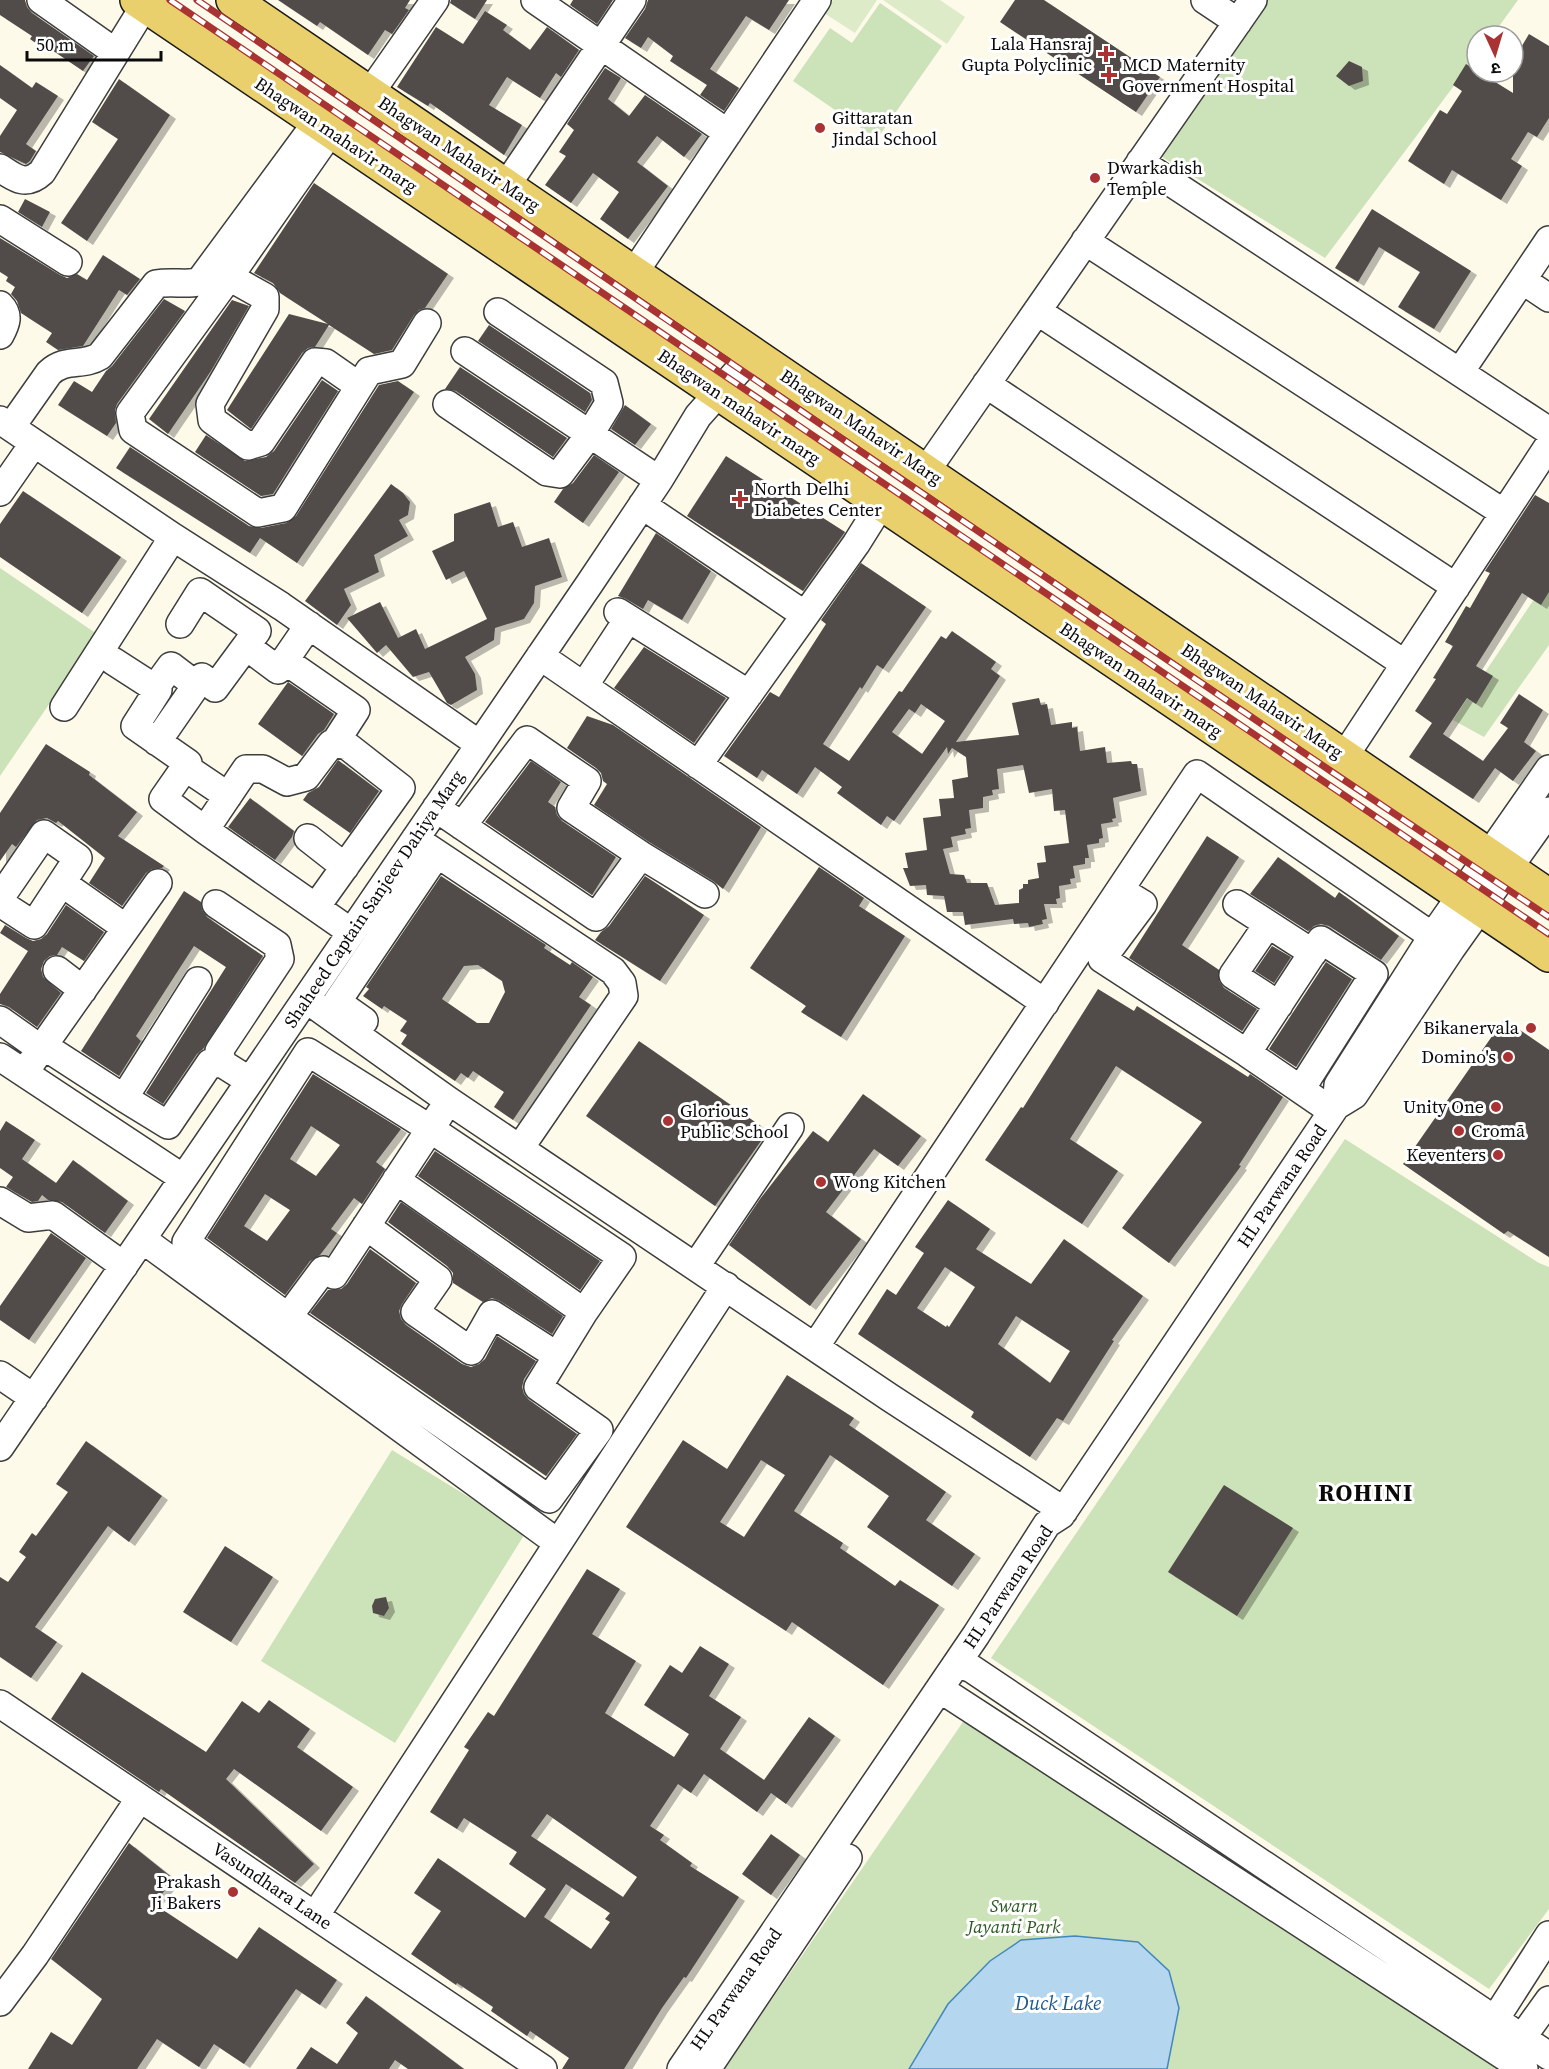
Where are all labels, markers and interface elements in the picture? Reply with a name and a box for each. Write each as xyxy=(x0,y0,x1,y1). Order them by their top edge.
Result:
scale bar xyxy=(27,24,160,62)
north arrow xyxy=(1465,24,1525,84)
place label: Lala Hansraj Gupta Polyclinic xyxy=(962,31,1092,77)
text: 50 m xyxy=(36,32,74,57)
marker: Lala Hansraj Gupta Polyclinic xyxy=(1097,45,1115,63)
place label: MCD Maternity Government Hospital xyxy=(1122,52,1294,98)
text: उ xyxy=(1490,58,1501,80)
marker: MCD Maternity Government Hospital xyxy=(1100,66,1118,84)
street label: Bhagwan mahavir marg xyxy=(250,71,423,198)
street label: Bhagwan Mahavir Marg xyxy=(373,90,545,217)
place label: Gittaratan Jindal School xyxy=(831,105,937,151)
marker: Gittaratan Jindal School xyxy=(813,121,827,135)
place label: Dwarkadish Temple xyxy=(1107,155,1203,201)
marker: Dwarkadish Temple xyxy=(1088,171,1102,185)
street label: Bhagwan mahavir marg xyxy=(653,343,826,470)
street label: Bhagwan Mahavir Marg xyxy=(775,363,947,490)
place label: North Delhi Diabetes Center xyxy=(754,476,882,522)
marker: North Delhi Diabetes Center xyxy=(731,490,749,508)
street label: Bhagwan mahavir marg xyxy=(1055,616,1228,743)
street label: Bhagwan Mahavir Marg xyxy=(1176,637,1348,764)
street label: Shaheed Captain Sanjeev Dahiya Marg xyxy=(278,765,470,1033)
place label: Bikanervala xyxy=(1423,1015,1520,1040)
marker: Bikanervala xyxy=(1524,1021,1538,1035)
place label: Domino's xyxy=(1421,1044,1496,1069)
marker: Domino's xyxy=(1501,1050,1515,1064)
place label: Unity One xyxy=(1403,1094,1484,1119)
place label: Glorious Public School xyxy=(680,1098,789,1144)
marker: Unity One xyxy=(1489,1100,1503,1114)
marker: Glorious Public School xyxy=(661,1114,675,1128)
place label: Cromā xyxy=(1471,1118,1526,1143)
street label: HL Parwana Road xyxy=(1231,1119,1332,1252)
marker: Cromā xyxy=(1452,1124,1466,1138)
place label: Keventers xyxy=(1406,1142,1486,1167)
marker: Keventers xyxy=(1491,1148,1505,1162)
place label: Wong Kitchen xyxy=(833,1169,946,1194)
marker: Wong Kitchen xyxy=(814,1175,828,1189)
district label: ROHINI xyxy=(1318,1476,1414,1509)
street label: HL Parwana Road xyxy=(957,1520,1058,1653)
street label: Vasundhara Lane xyxy=(207,1836,337,1935)
place label: Prakash Ji Bakers xyxy=(149,1869,221,1915)
marker: Prakash Ji Bakers xyxy=(226,1885,240,1899)
park label: Swarn Jayanti Park xyxy=(965,1893,1061,1939)
street label: HL Parwana Road xyxy=(684,1922,787,2055)
water label: Duck Lake xyxy=(1014,1989,1101,2017)

